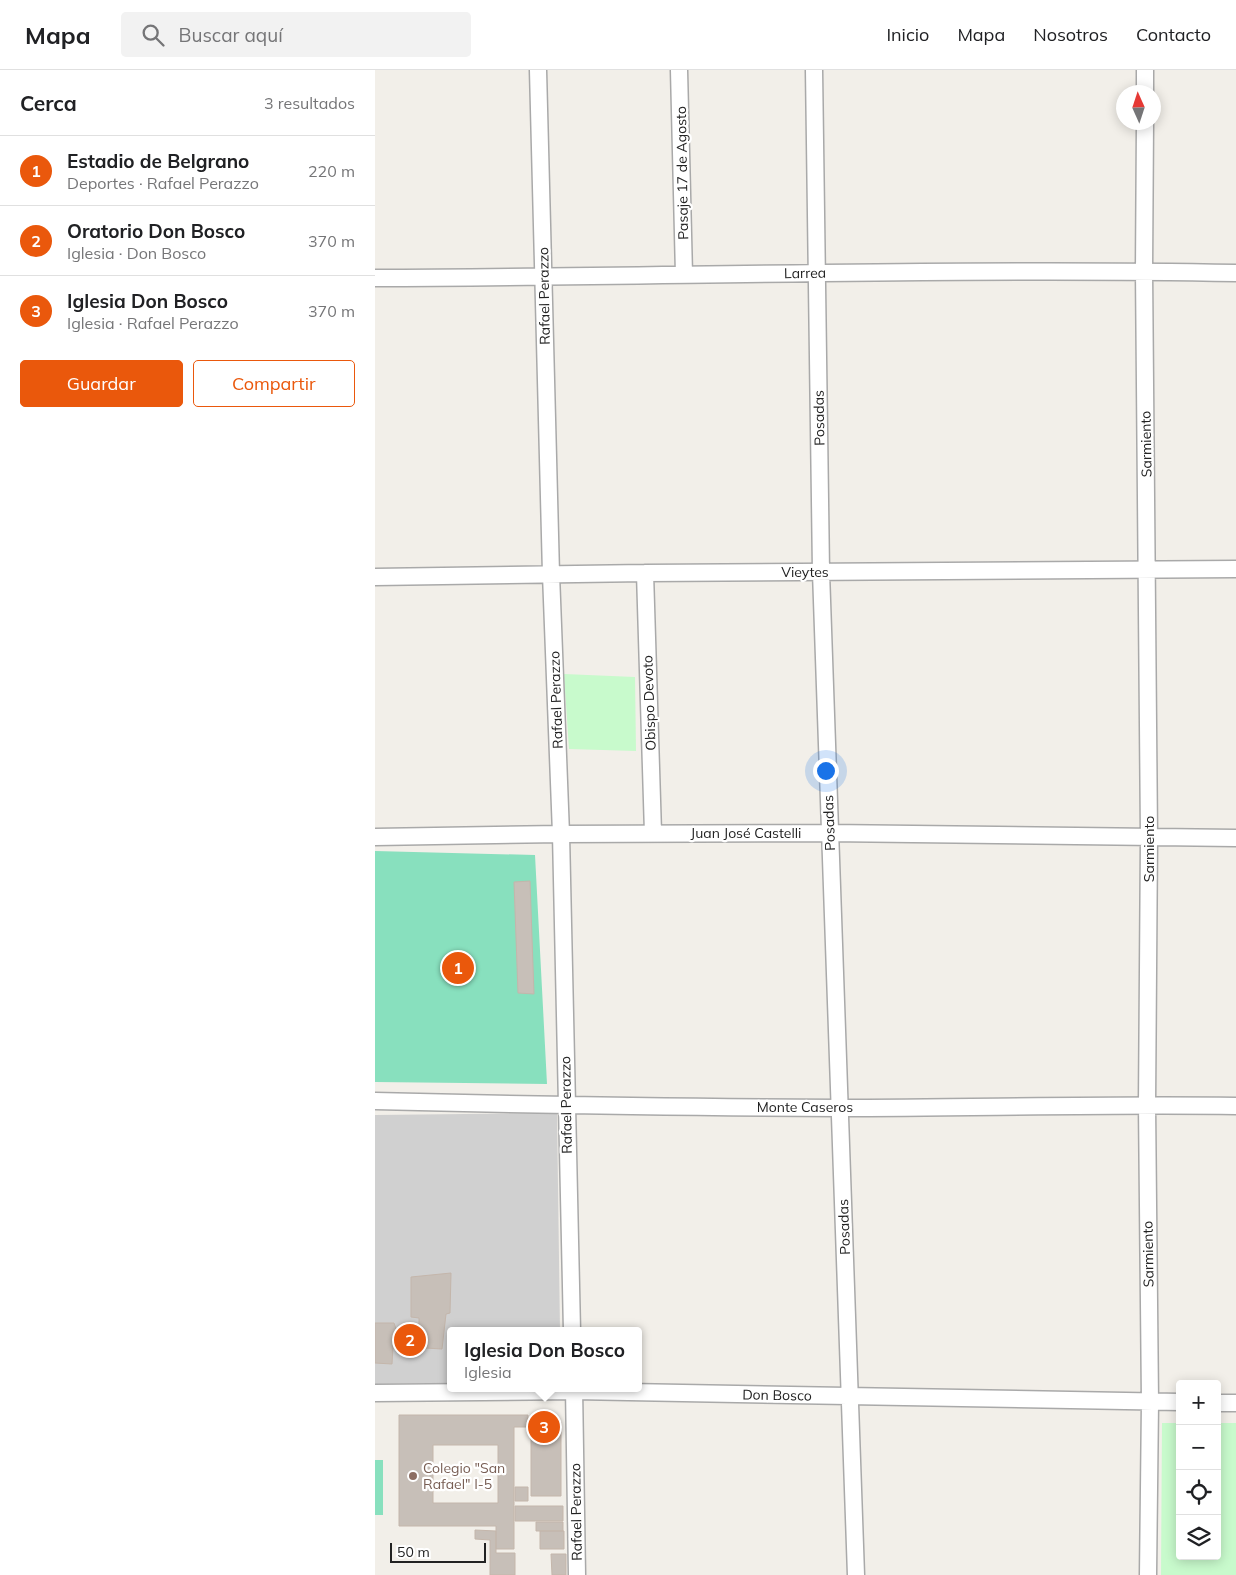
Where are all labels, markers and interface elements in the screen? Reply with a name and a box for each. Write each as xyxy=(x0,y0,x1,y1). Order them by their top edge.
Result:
search box xyxy=(121,12,471,57)
text: Mapa xyxy=(25,20,91,50)
icon: search xyxy=(139,21,167,49)
text: Buscar aquí xyxy=(179,23,283,47)
text: Inicio xyxy=(886,23,929,46)
text: Mapa xyxy=(957,23,1005,46)
text: Nosotros xyxy=(1033,23,1108,46)
text: Contacto xyxy=(1136,23,1211,46)
north arrow xyxy=(1116,85,1161,130)
text: Cerca xyxy=(20,90,77,116)
text: 3 resultados xyxy=(264,93,355,113)
street label: Pasaje 17 de Agosto xyxy=(672,106,692,240)
text: Estadio de Belgrano xyxy=(67,149,249,173)
text: 1 xyxy=(31,161,41,181)
text: 220 m xyxy=(308,161,355,181)
text: Deportes · Rafael Perazzo xyxy=(67,173,259,193)
text: Oratorio Don Bosco xyxy=(67,219,245,243)
text: 2 xyxy=(31,231,41,251)
text: 370 m xyxy=(308,231,355,251)
text: Iglesia · Don Bosco xyxy=(67,243,206,263)
street label: Rafael Perazzo xyxy=(534,247,554,345)
street label: Larrea xyxy=(784,264,826,282)
text: Iglesia Don Bosco xyxy=(67,289,228,313)
text: 3 xyxy=(31,301,41,321)
text: 370 m xyxy=(308,301,355,321)
text: Iglesia · Rafael Perazzo xyxy=(67,313,239,333)
button: Guardar xyxy=(20,360,183,407)
button: Compartir xyxy=(193,360,355,407)
street label: Posadas xyxy=(810,390,828,446)
street label: Sarmiento xyxy=(1136,411,1156,477)
street label: Vieytes xyxy=(781,563,829,581)
street label: Rafael Perazzo xyxy=(545,651,567,749)
street label: Obispo Devoto xyxy=(638,655,660,751)
your location xyxy=(813,758,839,784)
street label: Posadas xyxy=(819,795,839,851)
street label: Sarmiento xyxy=(1140,816,1158,882)
street label: Juan José Castelli xyxy=(691,824,801,842)
pin: 1 xyxy=(442,949,474,987)
street label: Rafael Perazzo xyxy=(556,1056,576,1154)
street label: Monte Caseros xyxy=(757,1098,853,1116)
street label: Posadas xyxy=(834,1199,854,1255)
street label: Sarmiento xyxy=(1138,1221,1158,1287)
pin: 2 xyxy=(394,1321,426,1359)
popup xyxy=(447,1327,642,1392)
text: Iglesia Don Bosco xyxy=(464,1338,625,1362)
text: Iglesia xyxy=(464,1362,512,1382)
map controls xyxy=(1176,1380,1221,1560)
button: + xyxy=(1176,1380,1221,1425)
street label: Don Bosco xyxy=(742,1385,812,1405)
pin: 3 xyxy=(528,1408,560,1446)
button: − xyxy=(1176,1425,1221,1470)
place label: Colegio "San Rafael" I-5 xyxy=(423,1459,505,1493)
street label: Rafael Perazzo xyxy=(566,1463,586,1561)
marker: Colegio "San Rafael" I-5 xyxy=(407,1470,419,1482)
button: locate xyxy=(1176,1470,1221,1515)
button: layers xyxy=(1176,1515,1221,1560)
scale bar xyxy=(390,1540,486,1563)
text: 50 m xyxy=(397,1543,430,1561)

